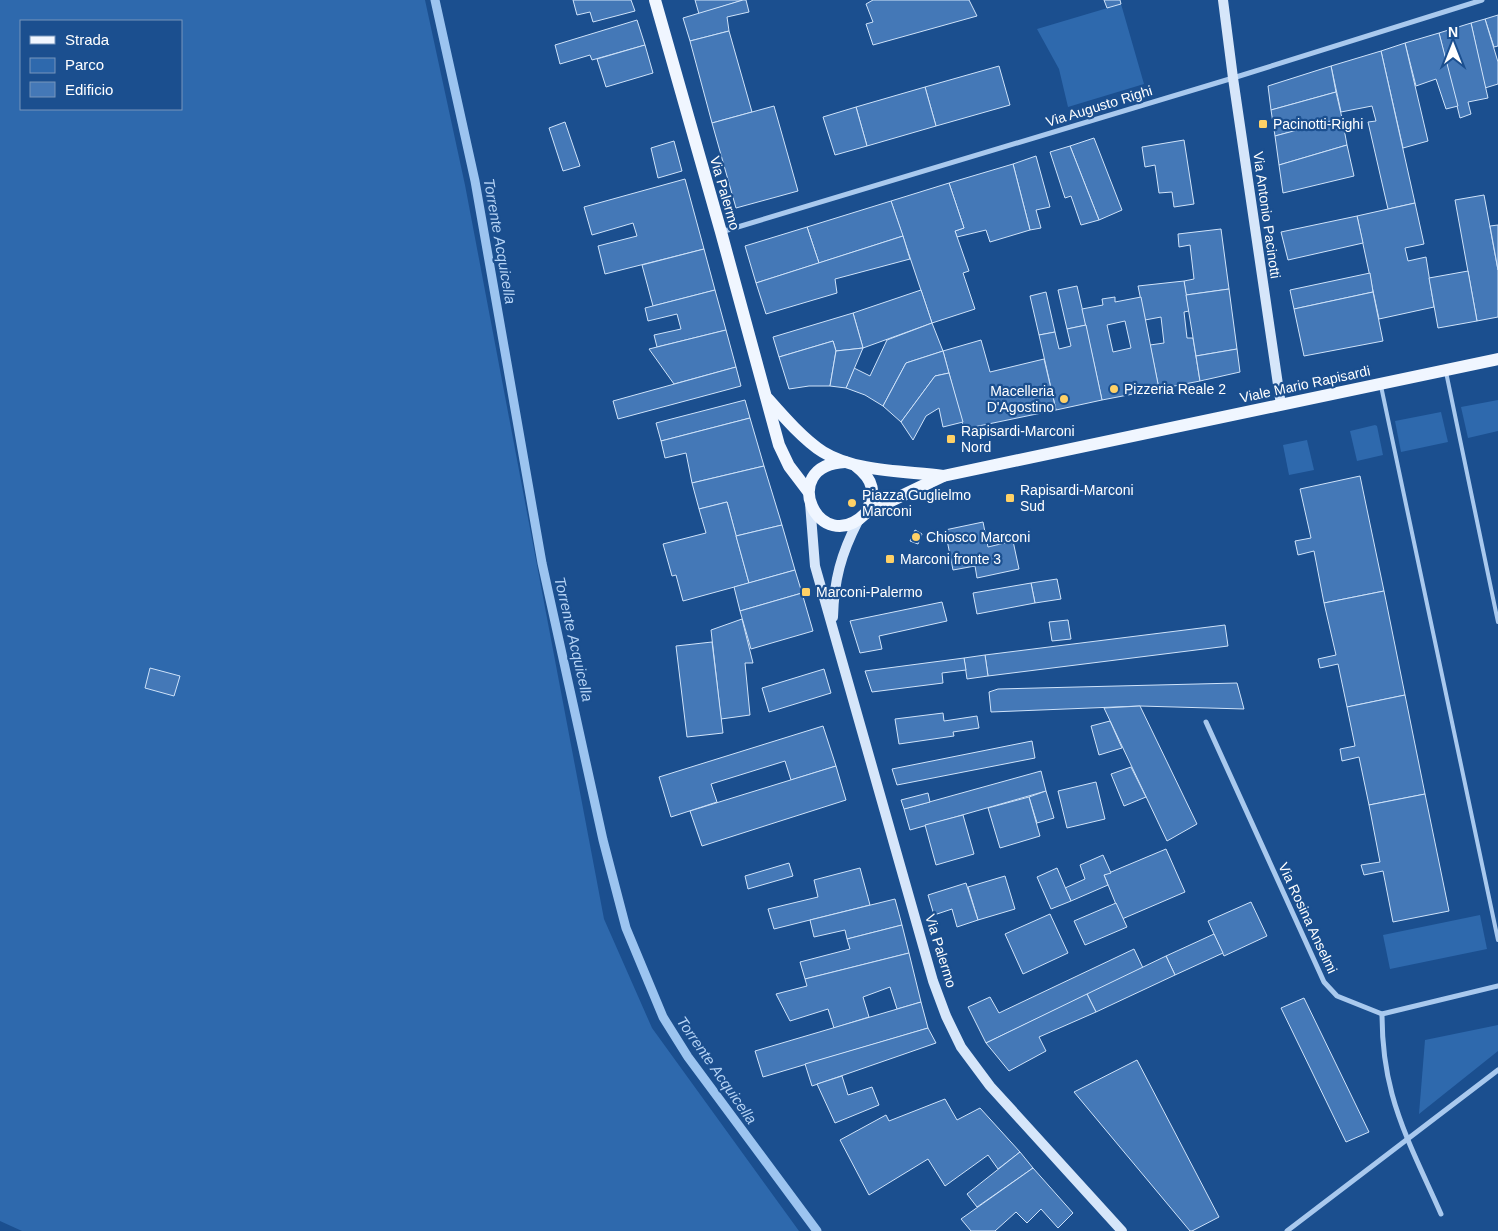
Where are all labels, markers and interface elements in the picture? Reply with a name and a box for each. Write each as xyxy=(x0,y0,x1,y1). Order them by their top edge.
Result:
legend xyxy=(20,20,182,110)
north arrow xyxy=(1428,20,1478,70)
text: N xyxy=(1448,24,1458,40)
text: Strada xyxy=(65,31,110,48)
text: Parco xyxy=(65,56,104,73)
text: Edificio xyxy=(65,81,113,98)
street label: Via Augusto Righi xyxy=(1044,82,1154,130)
place label: Pacinotti-Righi xyxy=(1273,116,1363,132)
marker: Pacinotti-Righi xyxy=(1257,118,1269,130)
street label: Via Antonio Pacinotti xyxy=(1250,150,1284,280)
street label: Via Palermo xyxy=(707,154,743,232)
water label: Torrente Acquicella xyxy=(481,177,519,305)
street label: Viale Mario Rapisardi xyxy=(1238,362,1372,406)
place label: Pizzeria Reale 2 xyxy=(1124,381,1226,397)
place label: Macelleria D'Agostino xyxy=(987,383,1054,415)
marker: Pizzeria Reale 2 xyxy=(1108,383,1120,395)
marker: Macelleria D'Agostino xyxy=(1058,393,1070,405)
place label: Rapisardi-Marconi Nord xyxy=(961,423,1075,455)
marker: Rapisardi-Marconi Nord xyxy=(945,433,957,445)
place label: Rapisardi-Marconi Sud xyxy=(1020,482,1134,514)
place label: Piazza Guglielmo Marconi xyxy=(862,487,971,519)
marker: Rapisardi-Marconi Sud xyxy=(1004,492,1016,504)
marker: Piazza Guglielmo Marconi xyxy=(846,497,858,509)
place label: Chiosco Marconi xyxy=(926,529,1030,545)
marker: Chiosco Marconi xyxy=(910,531,922,543)
place label: Marconi fronte 3 xyxy=(900,551,1001,567)
marker: Marconi fronte 3 xyxy=(884,553,896,565)
water label: Torrente Acquicella xyxy=(551,575,597,703)
place label: Marconi-Palermo xyxy=(816,584,923,600)
marker: Marconi-Palermo xyxy=(800,586,812,598)
street label: Via Rosina Anselmi xyxy=(1275,860,1341,976)
street label: Via Palermo xyxy=(922,912,960,990)
water label: Torrente Acquicella xyxy=(674,1013,760,1127)

